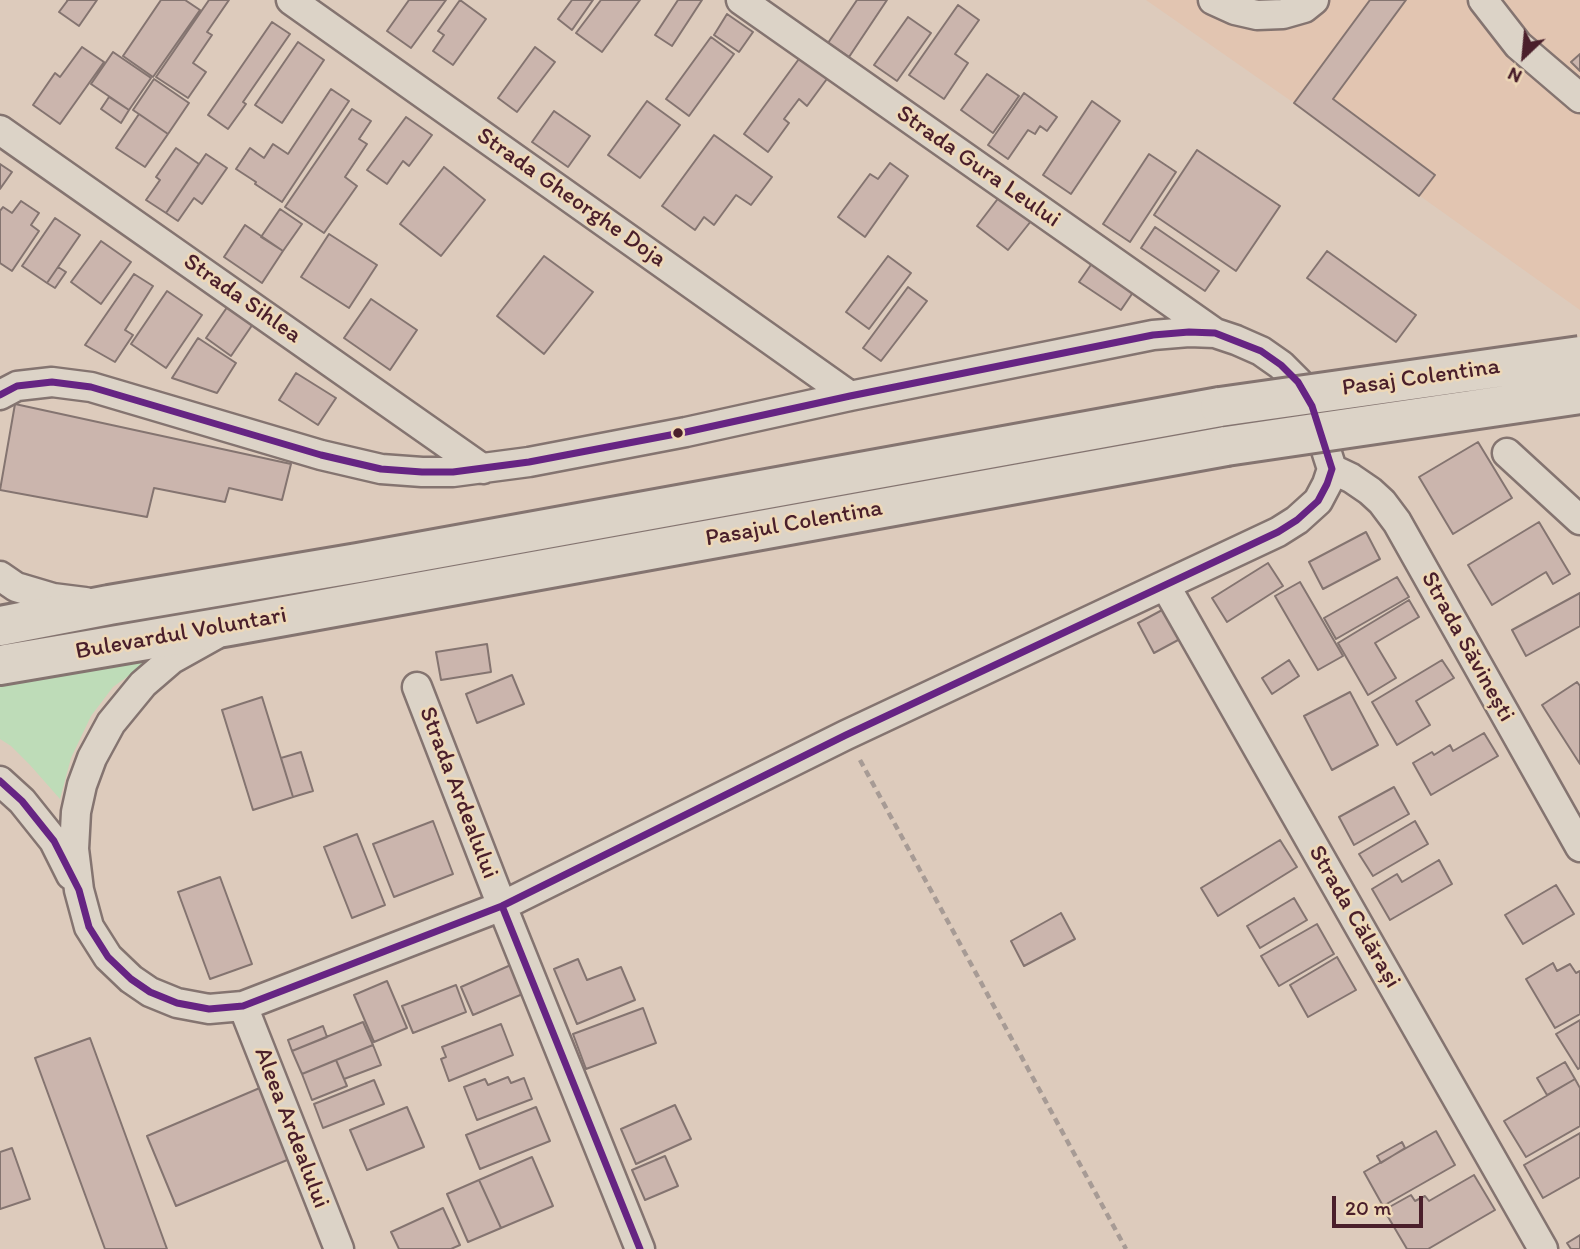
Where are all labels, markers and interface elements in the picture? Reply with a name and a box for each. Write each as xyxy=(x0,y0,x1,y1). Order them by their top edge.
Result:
north arrow xyxy=(1489,21,1559,91)
text: N xyxy=(1504,62,1525,88)
street label: Strada Gura Leului xyxy=(890,100,1066,234)
street label: Strada Gheorghe Doja xyxy=(471,122,671,274)
street label: Strada Sihlea xyxy=(177,248,307,350)
street label: Pasaj Colentina xyxy=(1340,353,1502,403)
unlabelled marker xyxy=(671,426,685,440)
street label: Pasajul Colentina xyxy=(703,494,885,554)
street label: Strada Săvinești xyxy=(1414,567,1520,727)
street label: Bulevardul Voluntari xyxy=(73,601,289,667)
street label: Strada Ardealului xyxy=(412,703,504,883)
street label: Strada Călărași xyxy=(1302,841,1406,993)
street label: Aleea Ardealului xyxy=(247,1043,335,1213)
scale bar xyxy=(1335,1182,1426,1226)
text: 20 m xyxy=(1345,1195,1391,1220)

